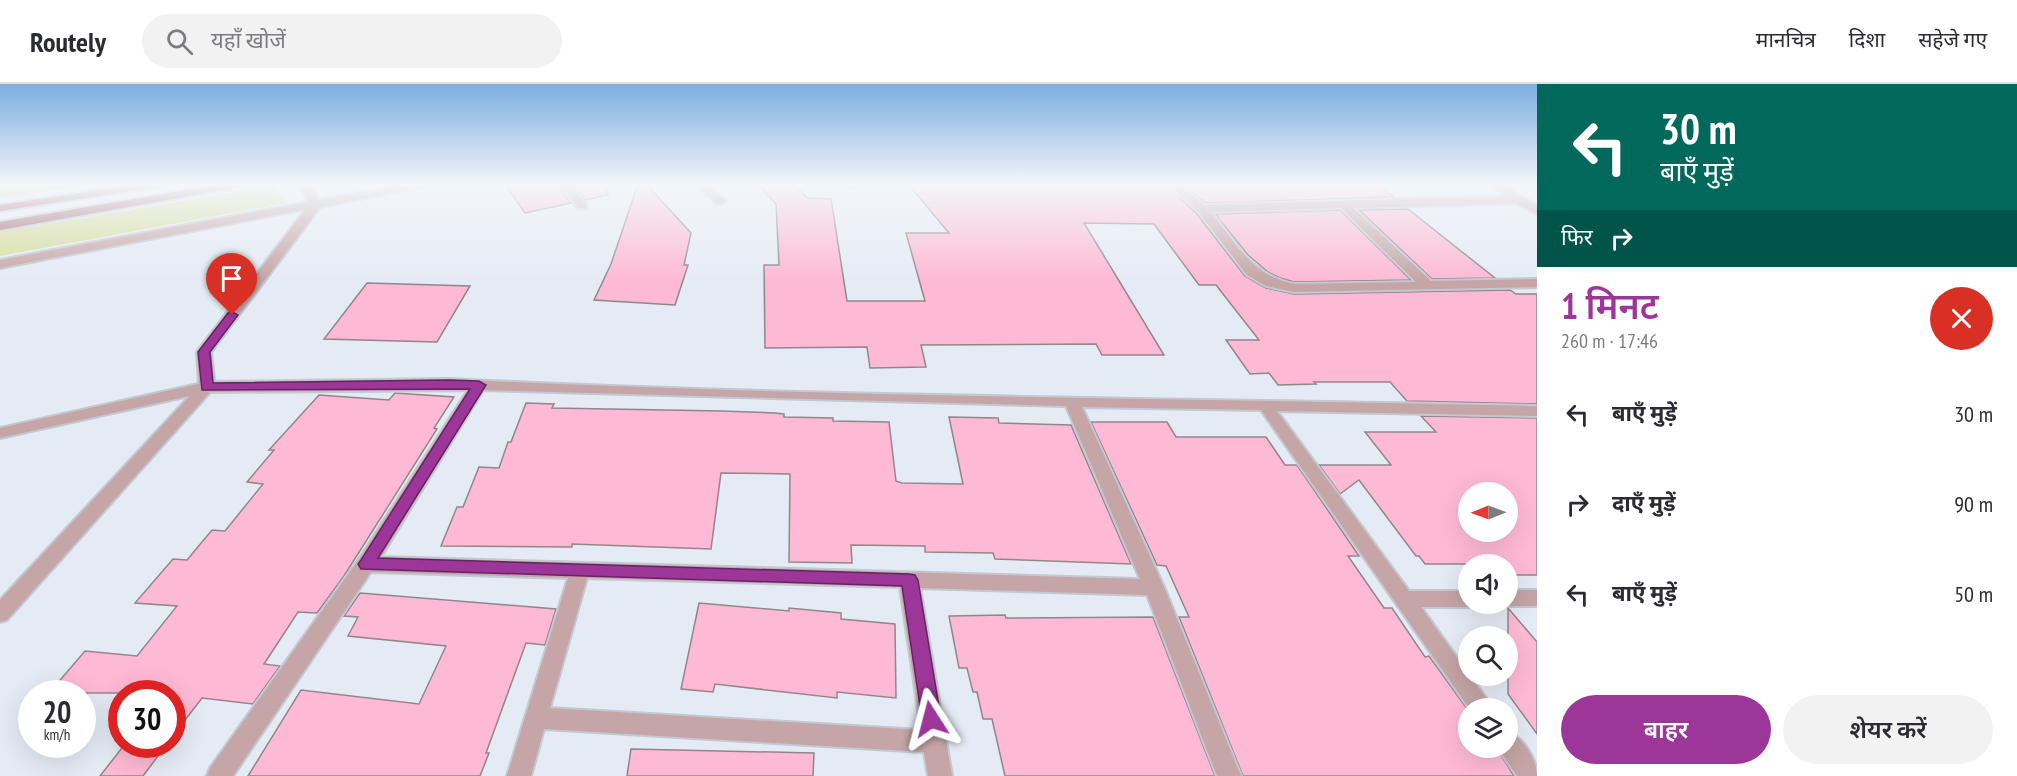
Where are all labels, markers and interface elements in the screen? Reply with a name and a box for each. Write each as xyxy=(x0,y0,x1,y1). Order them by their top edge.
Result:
search box xyxy=(142,14,562,68)
text: Routely xyxy=(30,23,106,60)
icon: search xyxy=(163,25,196,58)
text: यहाँ खोजें xyxy=(211,26,286,54)
text: मानचित्र xyxy=(1756,26,1816,53)
text: दिशा xyxy=(1849,26,1885,53)
text: सहेजे गए xyxy=(1918,26,1987,53)
text: 30 m xyxy=(1660,101,1737,156)
icon: left xyxy=(1561,108,1639,186)
text: बाएँ मुड़ें xyxy=(1660,154,1734,188)
icon: right xyxy=(1605,222,1638,255)
text: फिर xyxy=(1561,223,1593,251)
pin xyxy=(206,253,257,315)
icon: arrive xyxy=(215,262,248,295)
text: 1 मिनट xyxy=(1561,282,1659,329)
button: close xyxy=(1930,287,1993,350)
text: 260 m · 17:46 xyxy=(1561,328,1658,354)
icon: left xyxy=(1561,398,1594,431)
text: बाएँ मुड़ें xyxy=(1612,399,1677,427)
text: 30 m xyxy=(1954,400,1993,428)
north arrow xyxy=(1458,482,1518,542)
map controls xyxy=(1458,482,1518,758)
icon: right xyxy=(1561,488,1594,521)
text: दाएँ मुड़ें xyxy=(1612,489,1676,517)
text: 90 m xyxy=(1954,490,1993,518)
button: sound xyxy=(1458,554,1518,614)
icon: left xyxy=(1561,578,1594,611)
text: बाएँ मुड़ें xyxy=(1612,579,1677,607)
text: 50 m xyxy=(1954,580,1993,608)
button: search xyxy=(1458,626,1518,686)
speed limit sign: 30 xyxy=(108,680,186,758)
position arrow xyxy=(899,687,963,751)
text: 20 xyxy=(43,692,71,731)
button: बाहर xyxy=(1561,695,1771,764)
button: शेयर करें xyxy=(1783,695,1993,764)
button: layers xyxy=(1458,698,1518,758)
text: km/h xyxy=(44,725,70,744)

